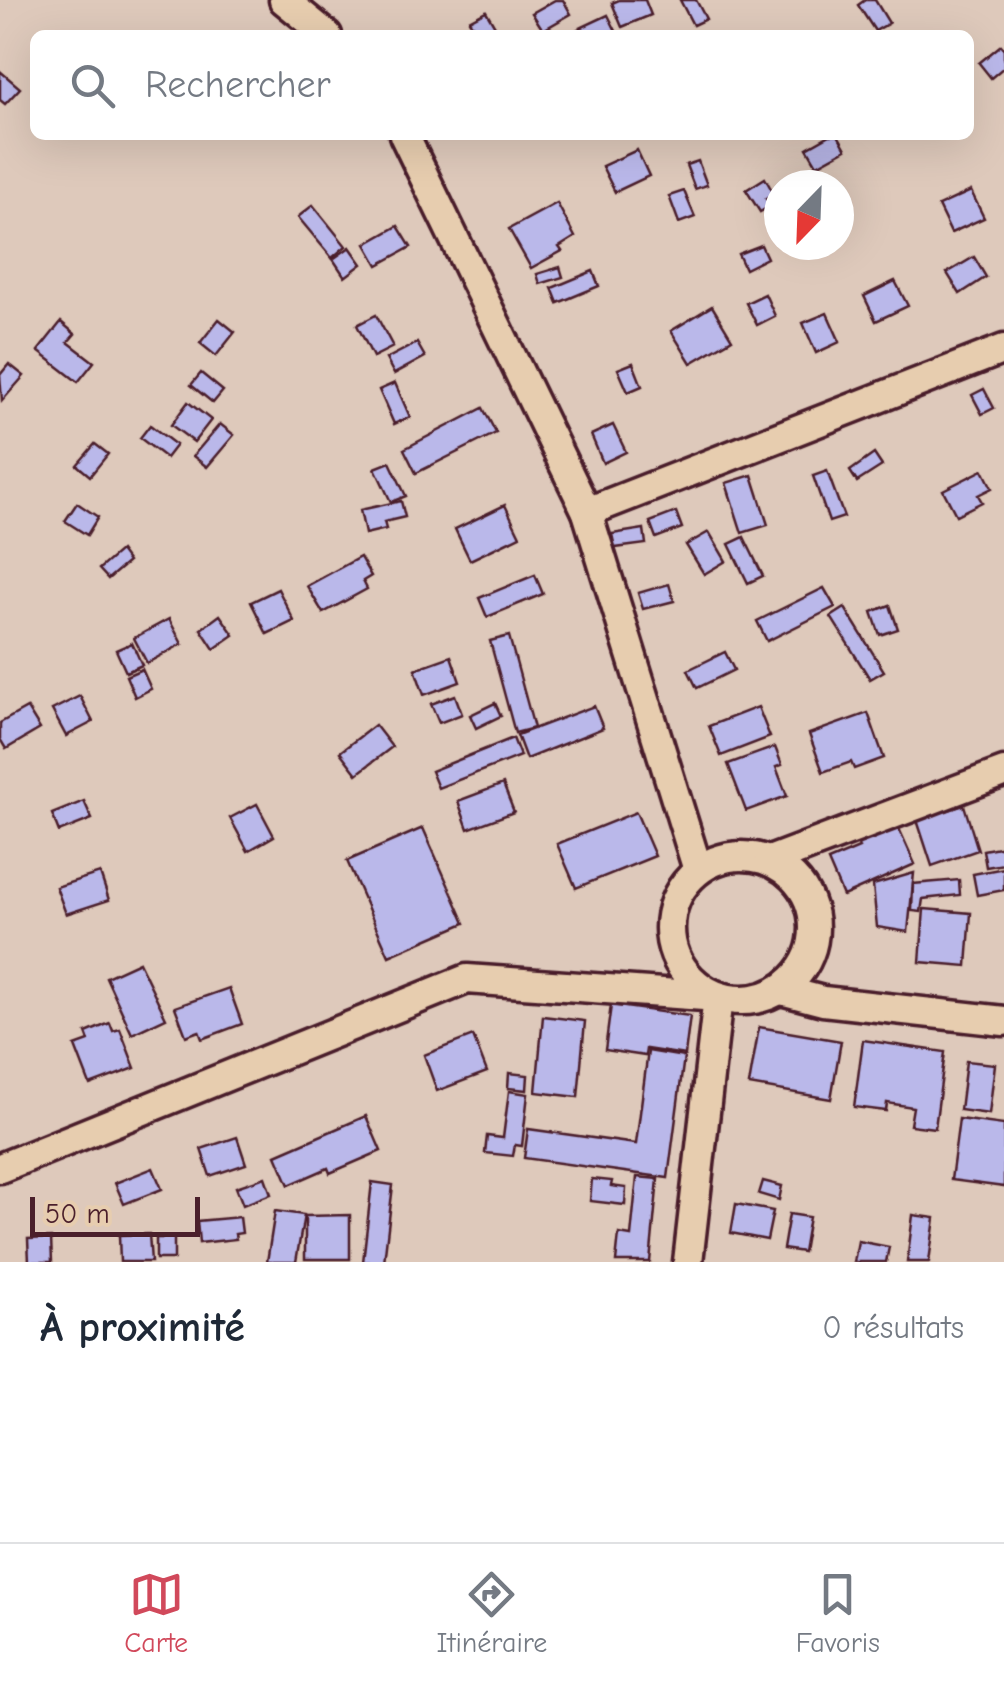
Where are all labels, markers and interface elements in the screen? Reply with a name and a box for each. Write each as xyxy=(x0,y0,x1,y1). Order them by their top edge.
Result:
search box xyxy=(30,30,974,140)
icon: search xyxy=(65,58,120,113)
text: Rechercher xyxy=(145,63,331,107)
north arrow xyxy=(764,170,854,260)
scale bar xyxy=(30,1192,200,1236)
text: 50 m xyxy=(45,1198,110,1230)
text: À proximité xyxy=(40,1303,245,1352)
text: 0 résultats xyxy=(822,1309,964,1346)
tab: Carte xyxy=(124,1567,188,1659)
tab: Itinéraire xyxy=(437,1567,547,1659)
tab: Favoris xyxy=(796,1567,880,1659)

